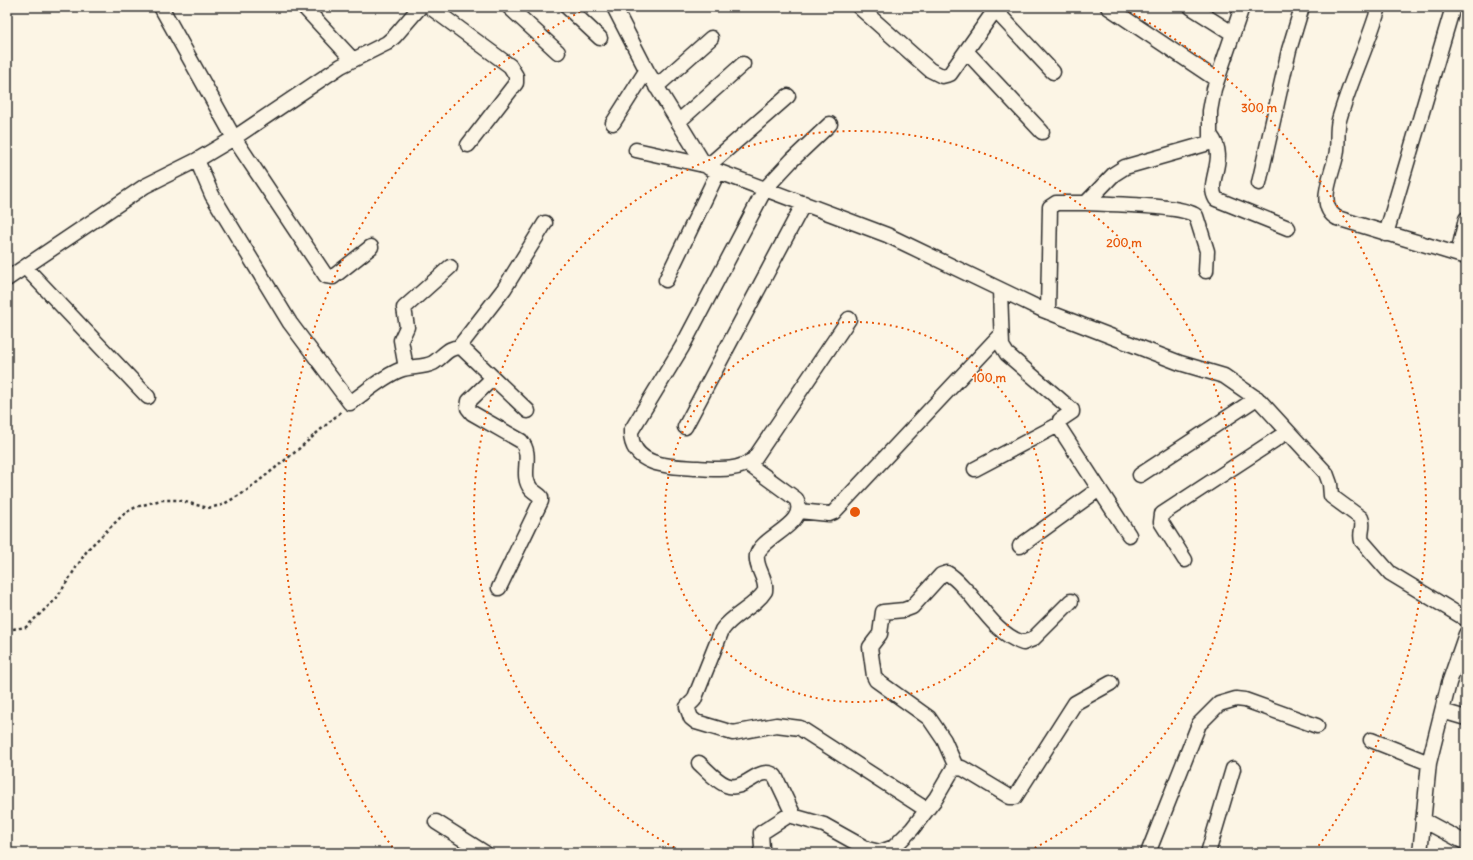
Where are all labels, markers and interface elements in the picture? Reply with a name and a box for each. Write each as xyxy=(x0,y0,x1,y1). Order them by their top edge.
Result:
text: 300 m xyxy=(1241,100,1277,115)
text: 200 m xyxy=(1106,235,1142,250)
text: 100 m xyxy=(972,370,1006,385)
centre of rings xyxy=(848,505,862,519)

